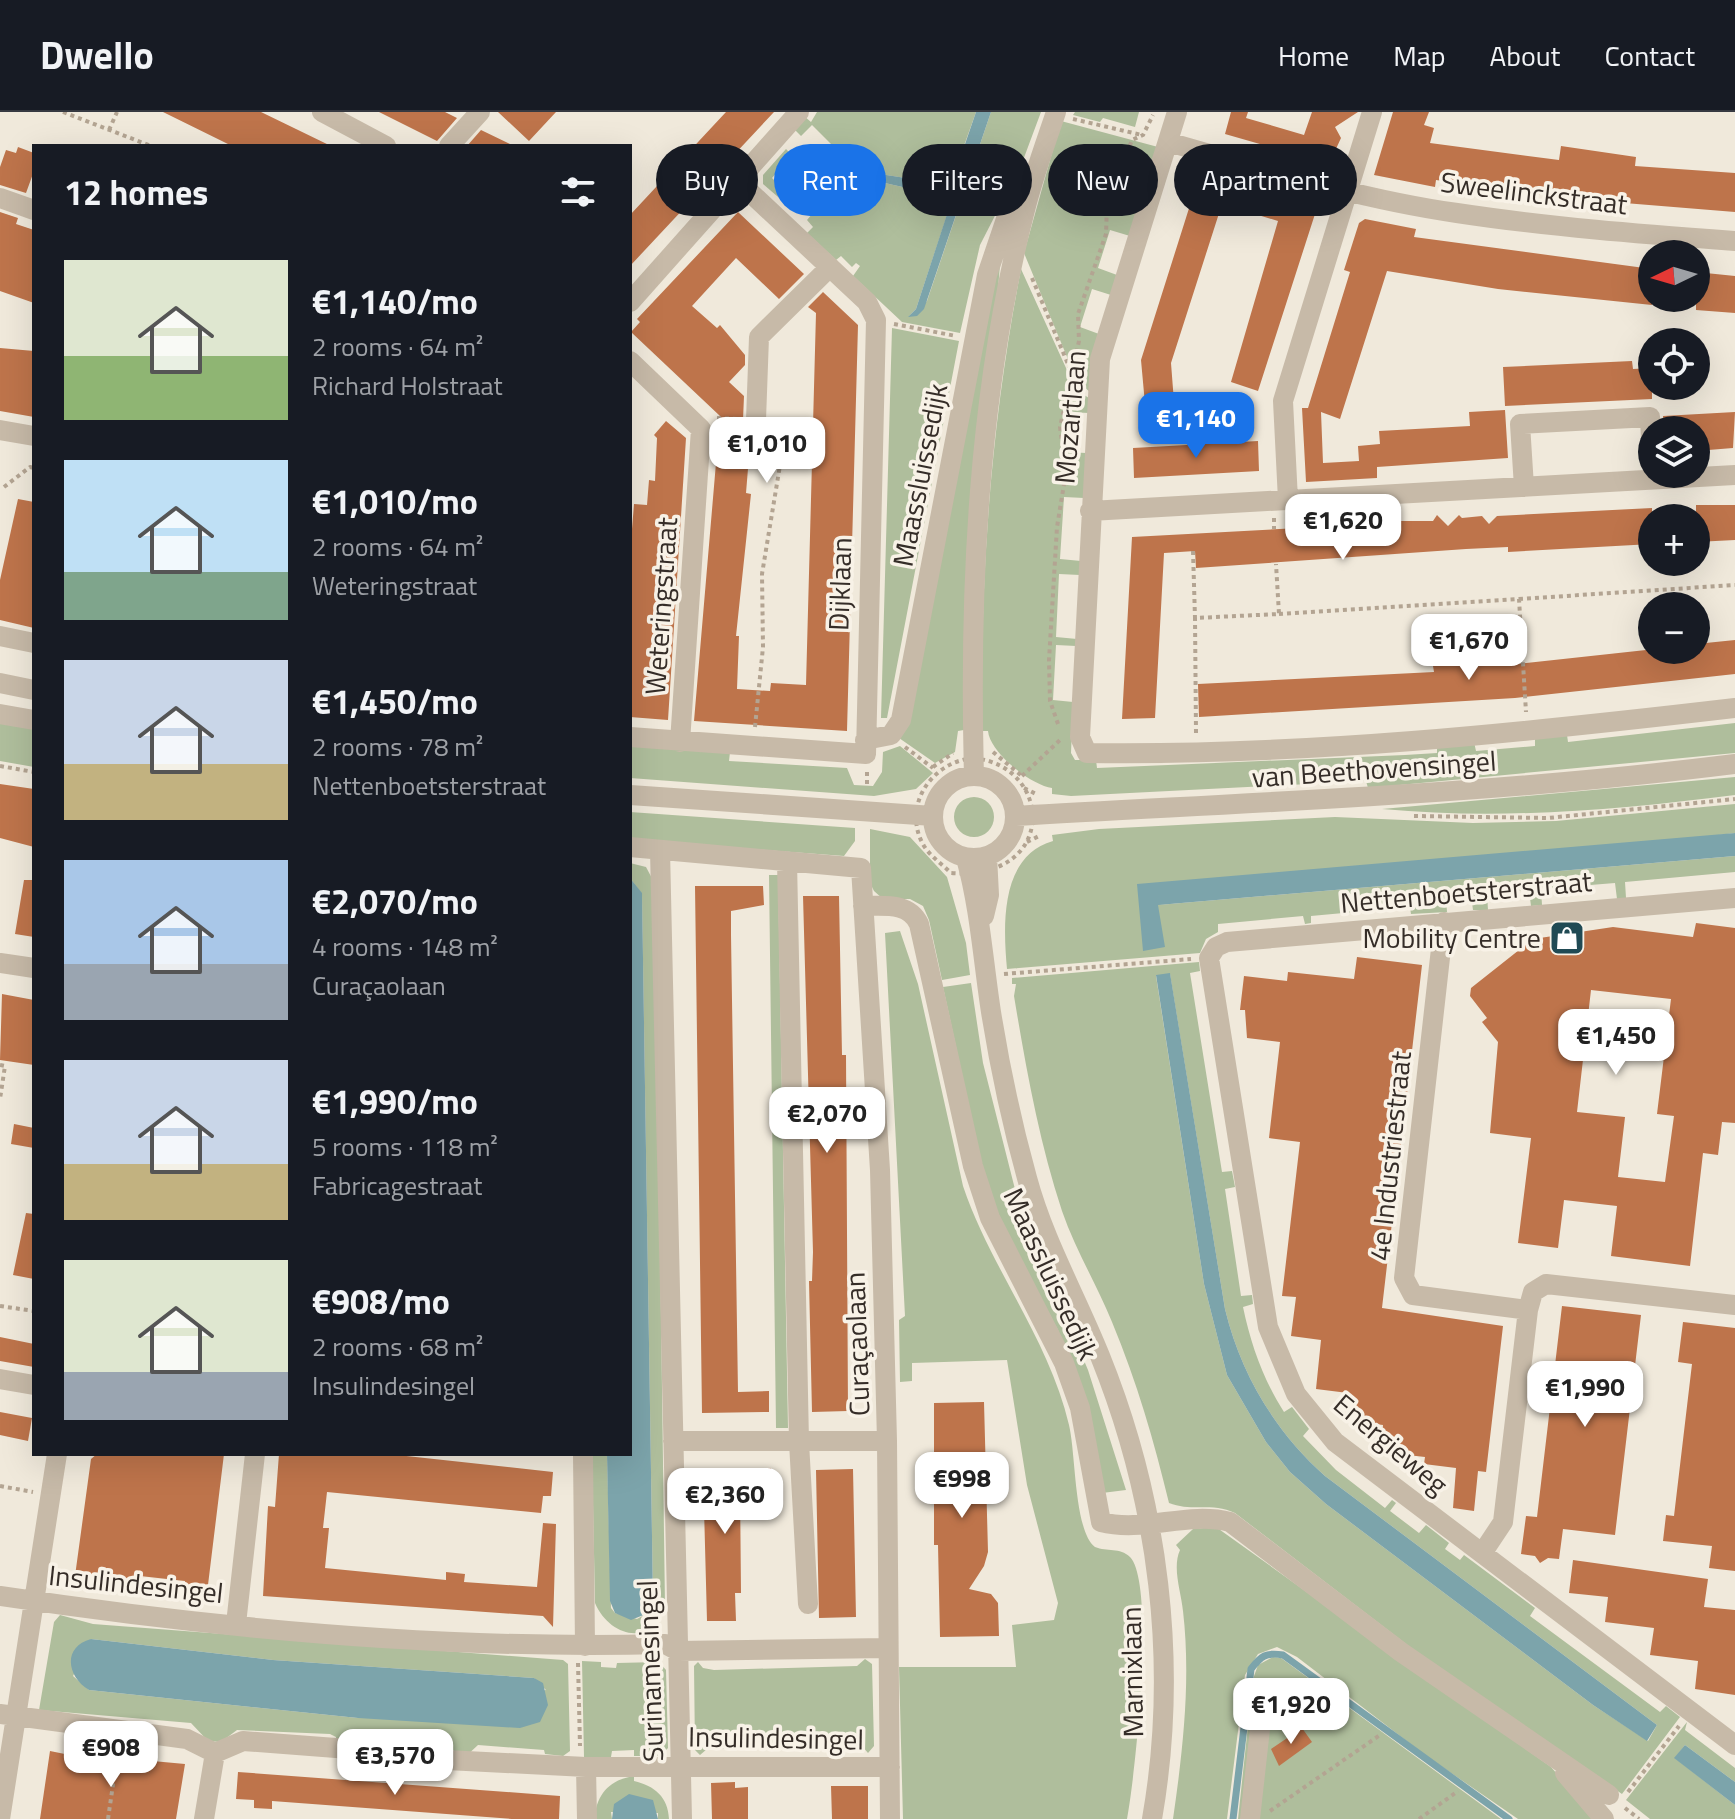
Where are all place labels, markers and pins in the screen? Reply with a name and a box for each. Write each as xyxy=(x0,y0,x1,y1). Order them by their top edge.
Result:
pin: €1,140 xyxy=(1131,392,1261,460)
pin: €1,010 xyxy=(702,417,832,485)
pin: €1,620 xyxy=(1278,494,1408,562)
pin: €1,670 xyxy=(1404,614,1534,682)
place label: Mobility Centre xyxy=(1362,916,1541,959)
shop icon: Mobility Centre xyxy=(1548,919,1586,957)
pin: €1,450 xyxy=(1551,1009,1681,1077)
pin: €2,070 xyxy=(762,1087,892,1155)
pin: €1,990 xyxy=(1520,1361,1650,1429)
pin: €998 xyxy=(915,1452,1009,1520)
pin: €2,360 xyxy=(660,1468,790,1536)
pin: €1,920 xyxy=(1226,1678,1356,1746)
pin: €908 xyxy=(64,1721,158,1789)
pin: €3,570 xyxy=(330,1729,460,1797)

